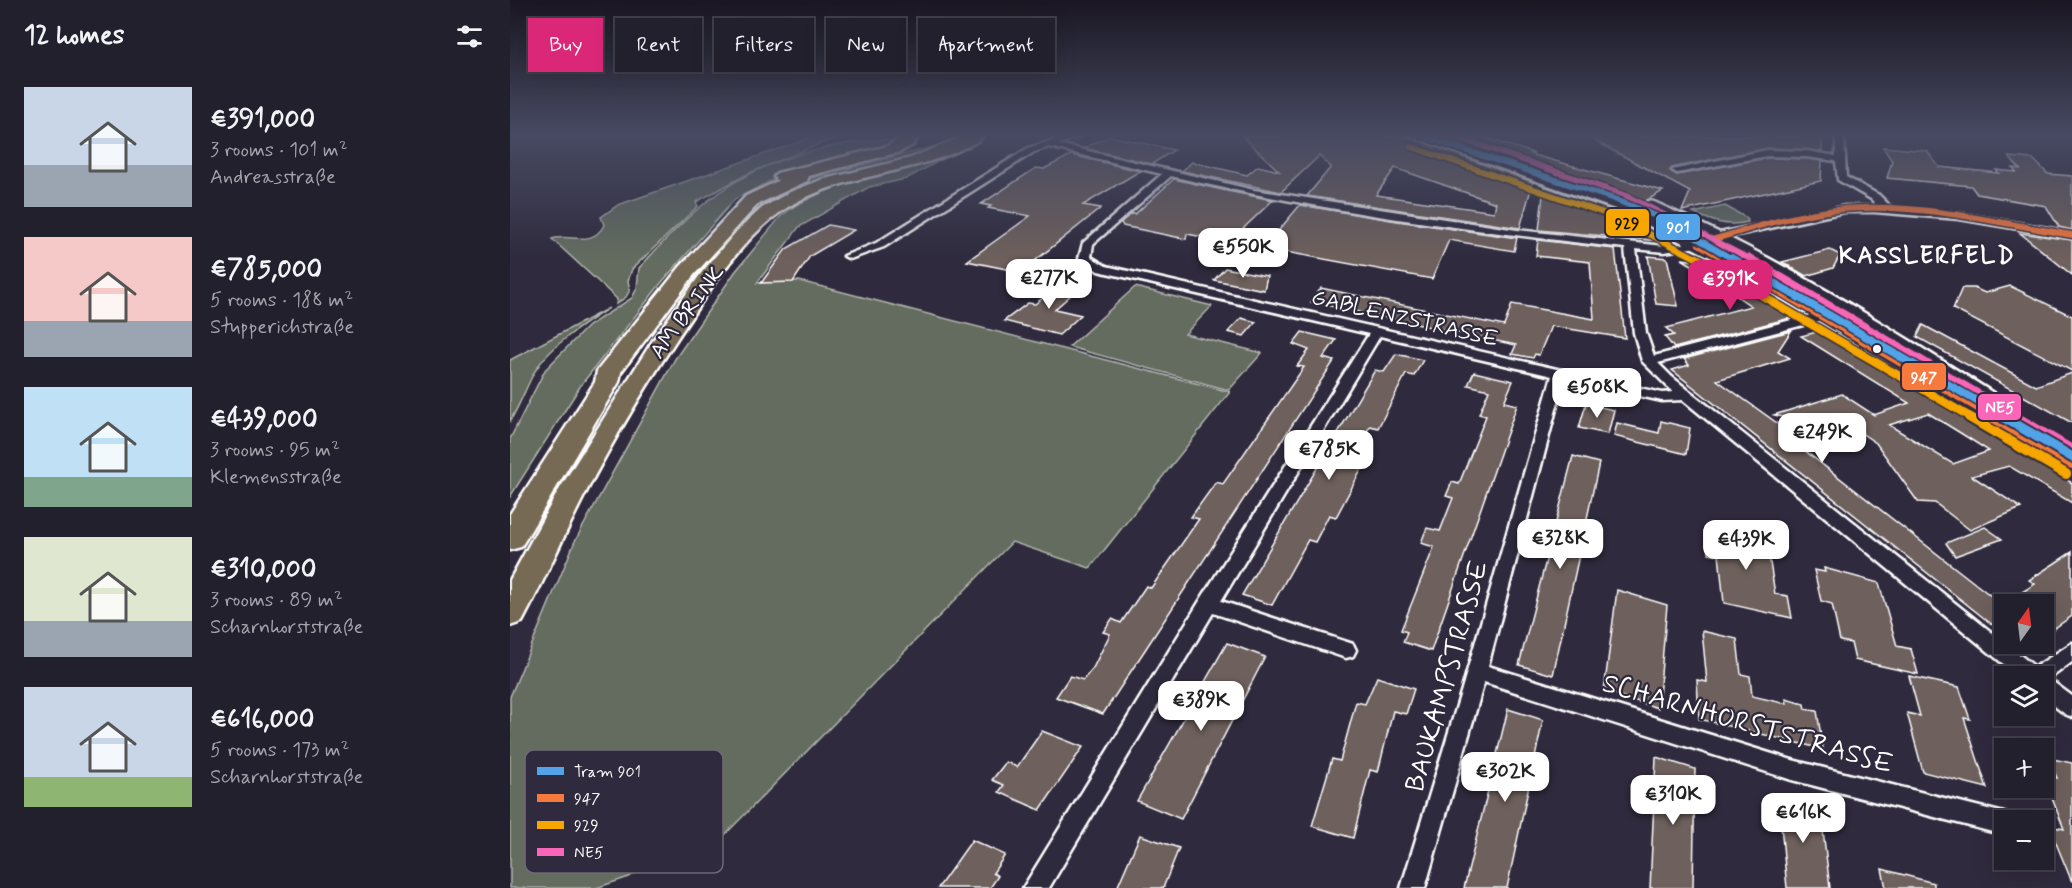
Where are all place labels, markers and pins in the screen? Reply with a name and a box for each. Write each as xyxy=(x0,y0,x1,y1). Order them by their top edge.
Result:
pin: €550K xyxy=(1201,228,1285,279)
pin: €277K xyxy=(1007,259,1091,310)
pin: €391K xyxy=(1688,260,1772,311)
unlabelled marker xyxy=(1871,343,1883,355)
pin: €508K xyxy=(1555,368,1639,419)
pin: €249K xyxy=(1780,413,1864,464)
pin: €785K xyxy=(1287,430,1371,481)
pin: €328K xyxy=(1518,519,1602,570)
pin: €439K xyxy=(1704,520,1788,571)
pin: €389K xyxy=(1159,681,1243,732)
pin: €302K xyxy=(1463,752,1547,803)
pin: €310K xyxy=(1631,775,1715,826)
pin: €616K xyxy=(1761,793,1845,844)

